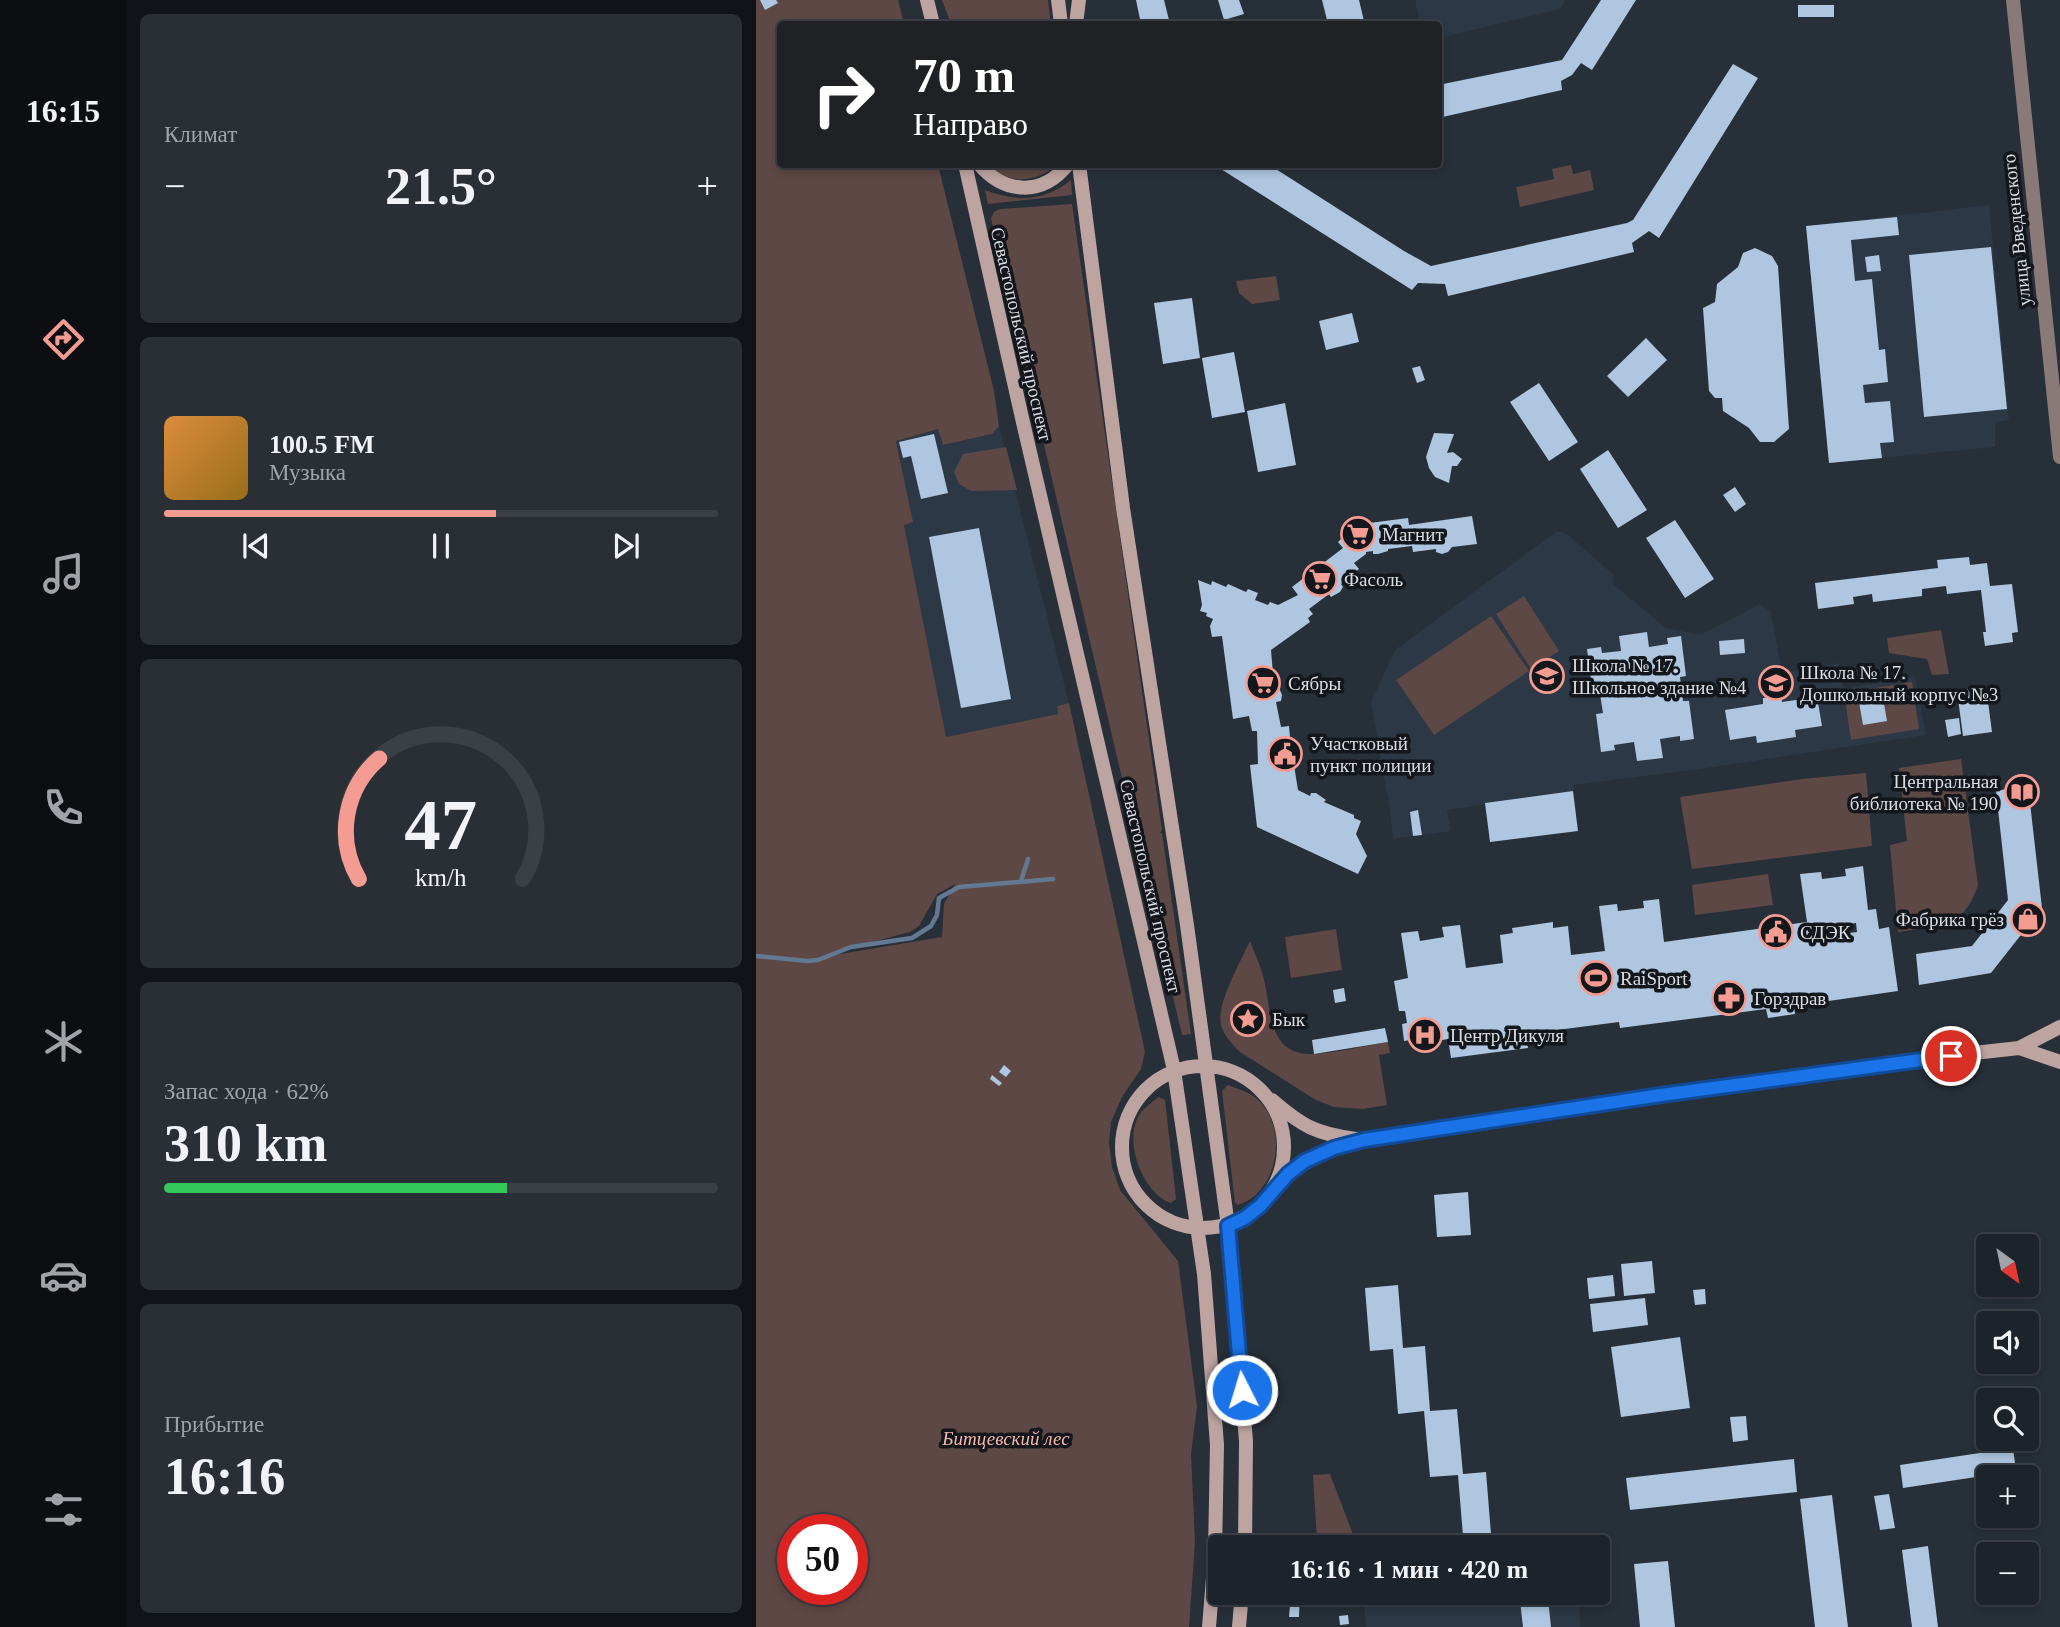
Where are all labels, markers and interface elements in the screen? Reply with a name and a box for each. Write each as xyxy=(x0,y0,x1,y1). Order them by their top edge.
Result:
text: 70 m xyxy=(913,48,1015,103)
icon: right xyxy=(798,49,889,140)
text: 16:15 xyxy=(26,93,100,129)
text: Направо xyxy=(913,106,1028,142)
text: Климат xyxy=(164,122,237,147)
street label: улица Введенского xyxy=(1998,153,2035,307)
text: 21.5° xyxy=(385,158,497,215)
text: − xyxy=(164,165,185,207)
text: + xyxy=(697,165,718,207)
street label: Севастопольский проспект xyxy=(987,225,1057,444)
icon: directions xyxy=(39,315,88,364)
text: 100.5 FM xyxy=(269,430,374,459)
text: Музыка xyxy=(269,460,346,485)
supermarket icon: Магнит xyxy=(1339,515,1377,553)
place label: Магнит xyxy=(1382,524,1444,545)
icon: previous xyxy=(237,527,275,565)
icon: pause xyxy=(422,527,460,565)
icon: next xyxy=(607,527,645,565)
icon: music xyxy=(39,549,88,598)
supermarket icon: Фасоль xyxy=(1301,560,1339,598)
place label: Фасоль xyxy=(1344,569,1404,590)
place label: Школа № 17. Школьное здание №4 xyxy=(1572,655,1747,698)
school or university icon: Школа № 17. Школьное здание №4 xyxy=(1528,657,1566,695)
place label: Школа № 17. Дошкольный корпус №3 xyxy=(1800,662,1998,705)
supermarket icon: Сябры xyxy=(1244,664,1282,702)
school or university icon: Школа № 17. Дошкольный корпус №3 xyxy=(1757,664,1795,702)
place label: Сябры xyxy=(1288,673,1342,694)
place label: Участковый пункт полиции xyxy=(1310,733,1431,776)
public building icon: Участковый пункт полиции xyxy=(1266,735,1304,773)
place label: Центральная библиотека № 190 xyxy=(1850,771,1998,814)
library icon: Центральная библиотека № 190 xyxy=(2003,773,2041,811)
street label: Севастопольский проспект xyxy=(1116,777,1186,996)
icon: phone xyxy=(39,783,88,832)
text: 47 xyxy=(405,785,477,866)
text: km/h xyxy=(415,864,467,891)
shop icon: Фабрика грёз xyxy=(2009,900,2047,938)
place label: Фабрика грёз xyxy=(1896,909,2004,930)
public building icon: СДЭК xyxy=(1757,913,1795,951)
place label: СДЭК xyxy=(1800,922,1851,943)
sports icon: RaiSport xyxy=(1577,959,1615,997)
place label: RaiSport xyxy=(1620,968,1688,989)
pharmacy icon: Горздрав xyxy=(1710,979,1748,1017)
place label: Горздрав xyxy=(1754,988,1826,1009)
place icon: Бык xyxy=(1229,1000,1267,1038)
place label: Бык xyxy=(1272,1009,1306,1030)
hospital icon: Центр Дикуля xyxy=(1406,1016,1444,1054)
icon: climate xyxy=(39,1017,88,1066)
place label: Центр Дикуля xyxy=(1450,1025,1564,1046)
pin xyxy=(1921,1026,1981,1086)
icon: arrive xyxy=(1932,1037,1970,1075)
text: Запас хода · 62% xyxy=(164,1079,329,1104)
text: 310 km xyxy=(164,1115,327,1172)
north arrow xyxy=(1976,1234,2039,1297)
map controls xyxy=(1976,1234,2039,1605)
icon: car xyxy=(39,1251,88,1300)
button: sound xyxy=(1976,1311,2039,1374)
position arrow xyxy=(1205,1353,1279,1427)
button: search xyxy=(1976,1388,2039,1451)
text: Прибытие xyxy=(164,1412,264,1437)
park label: Битцевский лес xyxy=(941,1428,1070,1449)
text: 16:16 xyxy=(164,1448,285,1505)
button: + xyxy=(1976,1465,2039,1528)
icon: filters xyxy=(39,1485,88,1534)
speed limit sign: 50 xyxy=(777,1514,868,1605)
button: − xyxy=(1976,1542,2039,1605)
text: 16:16 · 1 мин · 420 m xyxy=(1290,1555,1528,1584)

